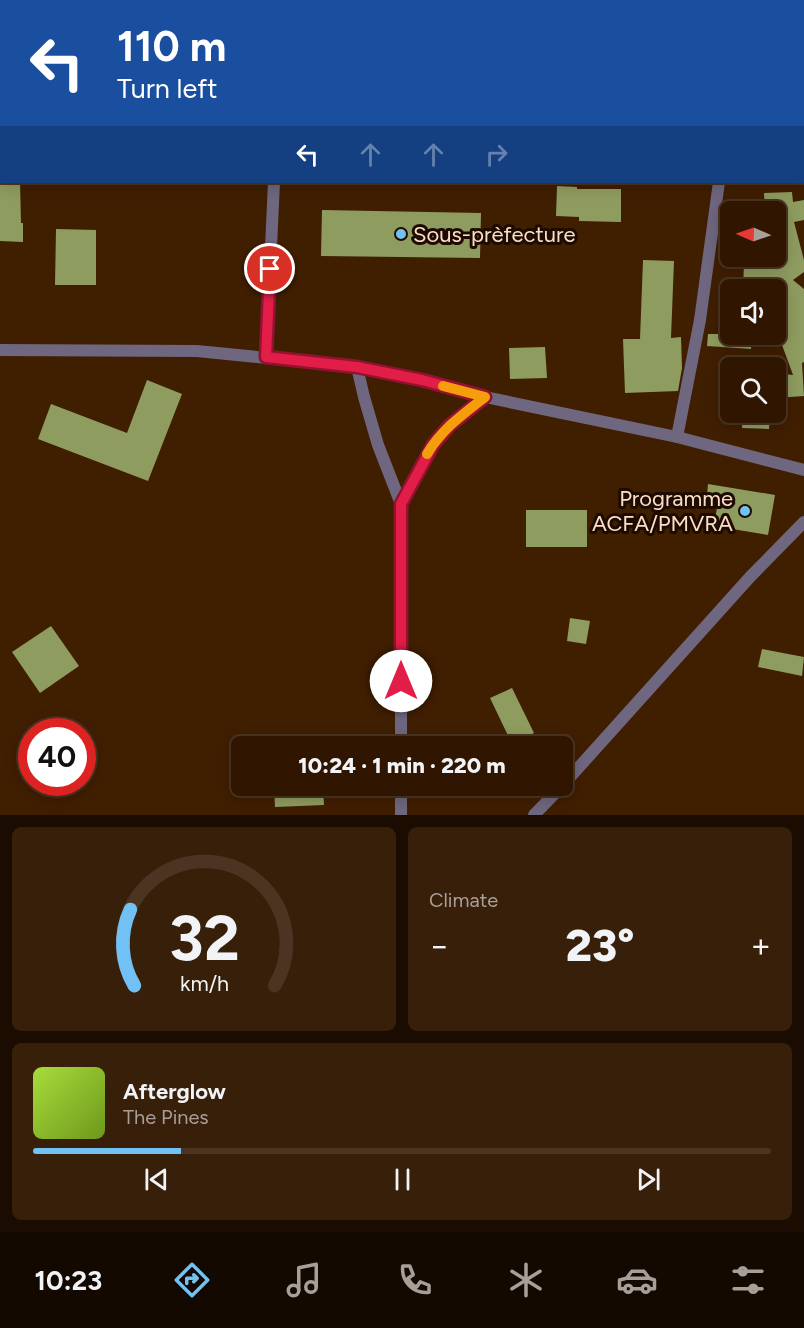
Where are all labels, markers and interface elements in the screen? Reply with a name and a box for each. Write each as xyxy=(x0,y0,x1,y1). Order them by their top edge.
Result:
text: 110 m xyxy=(117,21,226,72)
icon: left xyxy=(18,24,96,102)
text: Turn left xyxy=(117,72,217,105)
icon: left xyxy=(291,138,324,171)
icon: ahead xyxy=(354,138,387,171)
icon: ahead xyxy=(417,138,450,171)
icon: right xyxy=(480,138,513,171)
north arrow xyxy=(720,201,786,267)
map controls xyxy=(720,201,786,423)
place label: Sous-prèfecture xyxy=(413,221,575,248)
marker: Sous-prèfecture xyxy=(394,227,408,241)
pin xyxy=(244,243,295,294)
icon: arrive xyxy=(253,252,286,285)
button: sound xyxy=(720,279,786,345)
button: search xyxy=(720,357,786,423)
place label: Programme ACFA/PMVRA xyxy=(592,485,733,537)
marker: Programme ACFA/PMVRA xyxy=(738,504,752,518)
position arrow xyxy=(369,649,433,713)
speed limit sign: 40 xyxy=(18,718,96,796)
text: 10:24 · 1 min · 220 m xyxy=(298,752,506,779)
text: Climate xyxy=(429,888,498,912)
text: 32 xyxy=(169,901,239,976)
text: 23° xyxy=(566,918,634,972)
text: − xyxy=(429,926,450,965)
text: + xyxy=(750,926,771,965)
text: km/h xyxy=(180,971,228,996)
text: Afterglow xyxy=(123,1078,226,1105)
text: The Pines xyxy=(123,1105,209,1129)
icon: previous xyxy=(140,1163,173,1196)
icon: pause xyxy=(386,1163,419,1196)
icon: next xyxy=(632,1163,665,1196)
icon: directions xyxy=(171,1259,213,1301)
icon: music xyxy=(283,1259,325,1301)
icon: phone xyxy=(394,1259,436,1301)
icon: climate xyxy=(505,1259,547,1301)
icon: car xyxy=(616,1259,658,1301)
icon: filters xyxy=(727,1259,769,1301)
text: 10:23 xyxy=(35,1264,102,1297)

